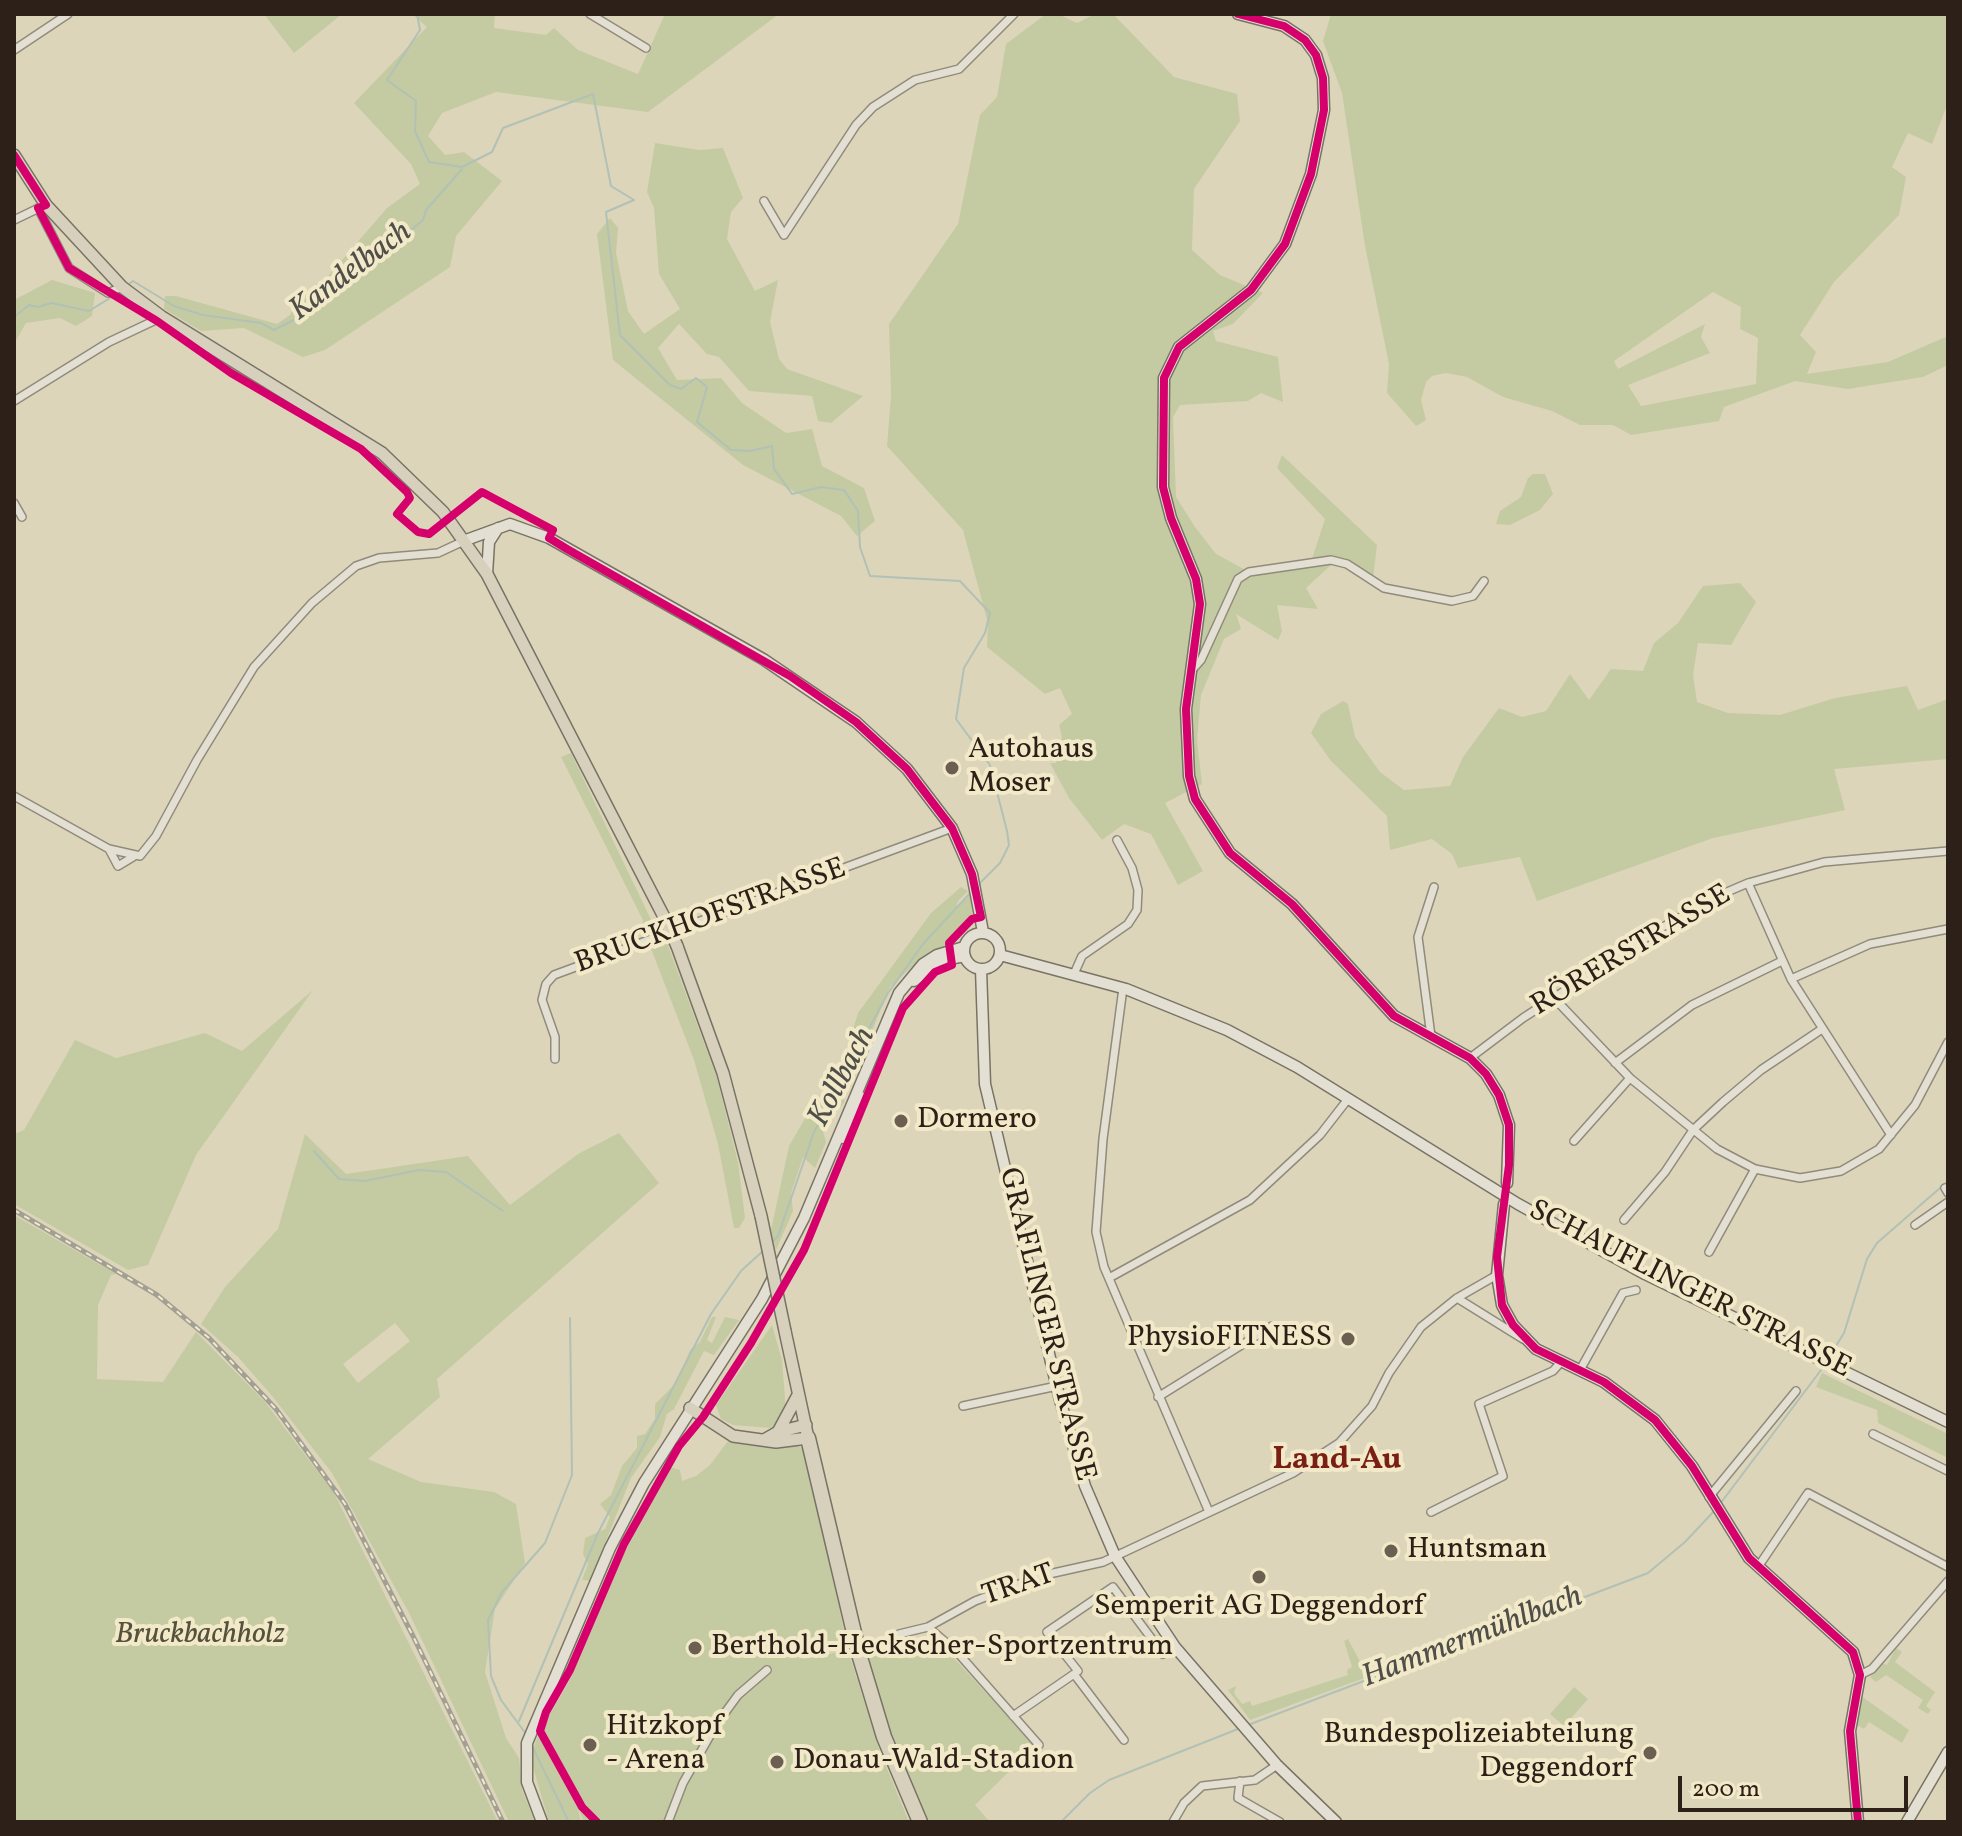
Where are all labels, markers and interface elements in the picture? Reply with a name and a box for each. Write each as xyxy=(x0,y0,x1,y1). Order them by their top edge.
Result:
water label: Kandelbach xyxy=(283,215,421,331)
place label: Autohaus Moser xyxy=(968,733,1094,804)
marker: Autohaus Moser xyxy=(943,759,961,777)
street label: BRUCKHOFSTRASSE xyxy=(571,852,851,984)
street label: RÖRERSTRASSE xyxy=(1526,878,1738,1026)
water label: Kollbach xyxy=(802,1022,886,1134)
place label: Dormero xyxy=(917,1103,1037,1139)
marker: Dormero xyxy=(892,1112,910,1130)
street label: GRAFLINGER STRASSE xyxy=(989,1165,1101,1485)
street label: SCHAUFLINGER STRASSE xyxy=(1522,1194,1856,1388)
place label: PhysioFITNESS xyxy=(1127,1321,1332,1357)
marker: PhysioFITNESS xyxy=(1339,1330,1357,1348)
district label: Land-Au xyxy=(1272,1443,1402,1481)
place label: Huntsman xyxy=(1407,1533,1547,1569)
marker: Huntsman xyxy=(1382,1542,1400,1560)
street label: TRAT xyxy=(978,1558,1060,1616)
marker: Semperit AG Deggendorf xyxy=(1250,1568,1268,1586)
water label: Hammermühlbach xyxy=(1357,1579,1589,1699)
place label: Semperit AG Deggendorf xyxy=(1094,1590,1424,1626)
park label: Bruckbachholz xyxy=(115,1618,285,1654)
place label: Berthold-Heckscher-Sportzentrum xyxy=(711,1630,1173,1666)
marker: Berthold-Heckscher-Sportzentrum xyxy=(686,1639,704,1657)
place label: Hitzkopf - Arena xyxy=(606,1710,722,1780)
place label: Bundespolizeiabteilung Deggendorf xyxy=(1323,1718,1634,1788)
marker: Hitzkopf - Arena xyxy=(581,1736,599,1754)
place label: Donau-Wald-Stadion xyxy=(793,1744,1074,1780)
marker: Bundespolizeiabteilung Deggendorf xyxy=(1641,1744,1659,1762)
marker: Donau-Wald-Stadion xyxy=(768,1753,786,1771)
scale bar xyxy=(1682,1760,1912,1810)
text: 200 m xyxy=(1692,1773,1760,1807)

